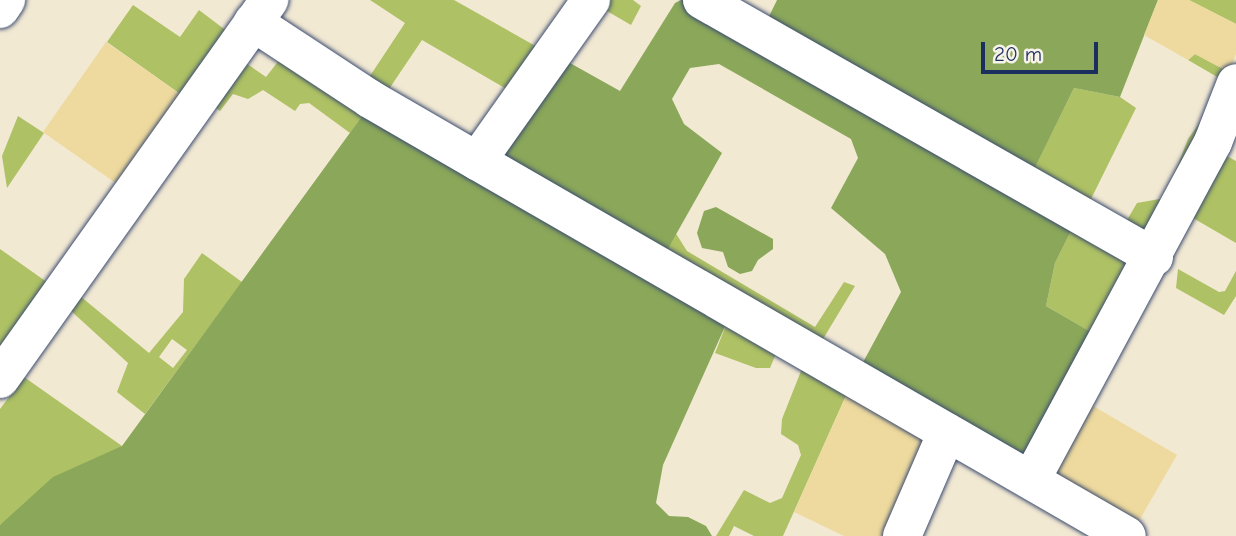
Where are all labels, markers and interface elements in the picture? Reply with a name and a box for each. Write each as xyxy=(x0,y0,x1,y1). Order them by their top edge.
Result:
scale bar xyxy=(984,28,1101,72)
text: 20 m xyxy=(994,42,1042,66)

